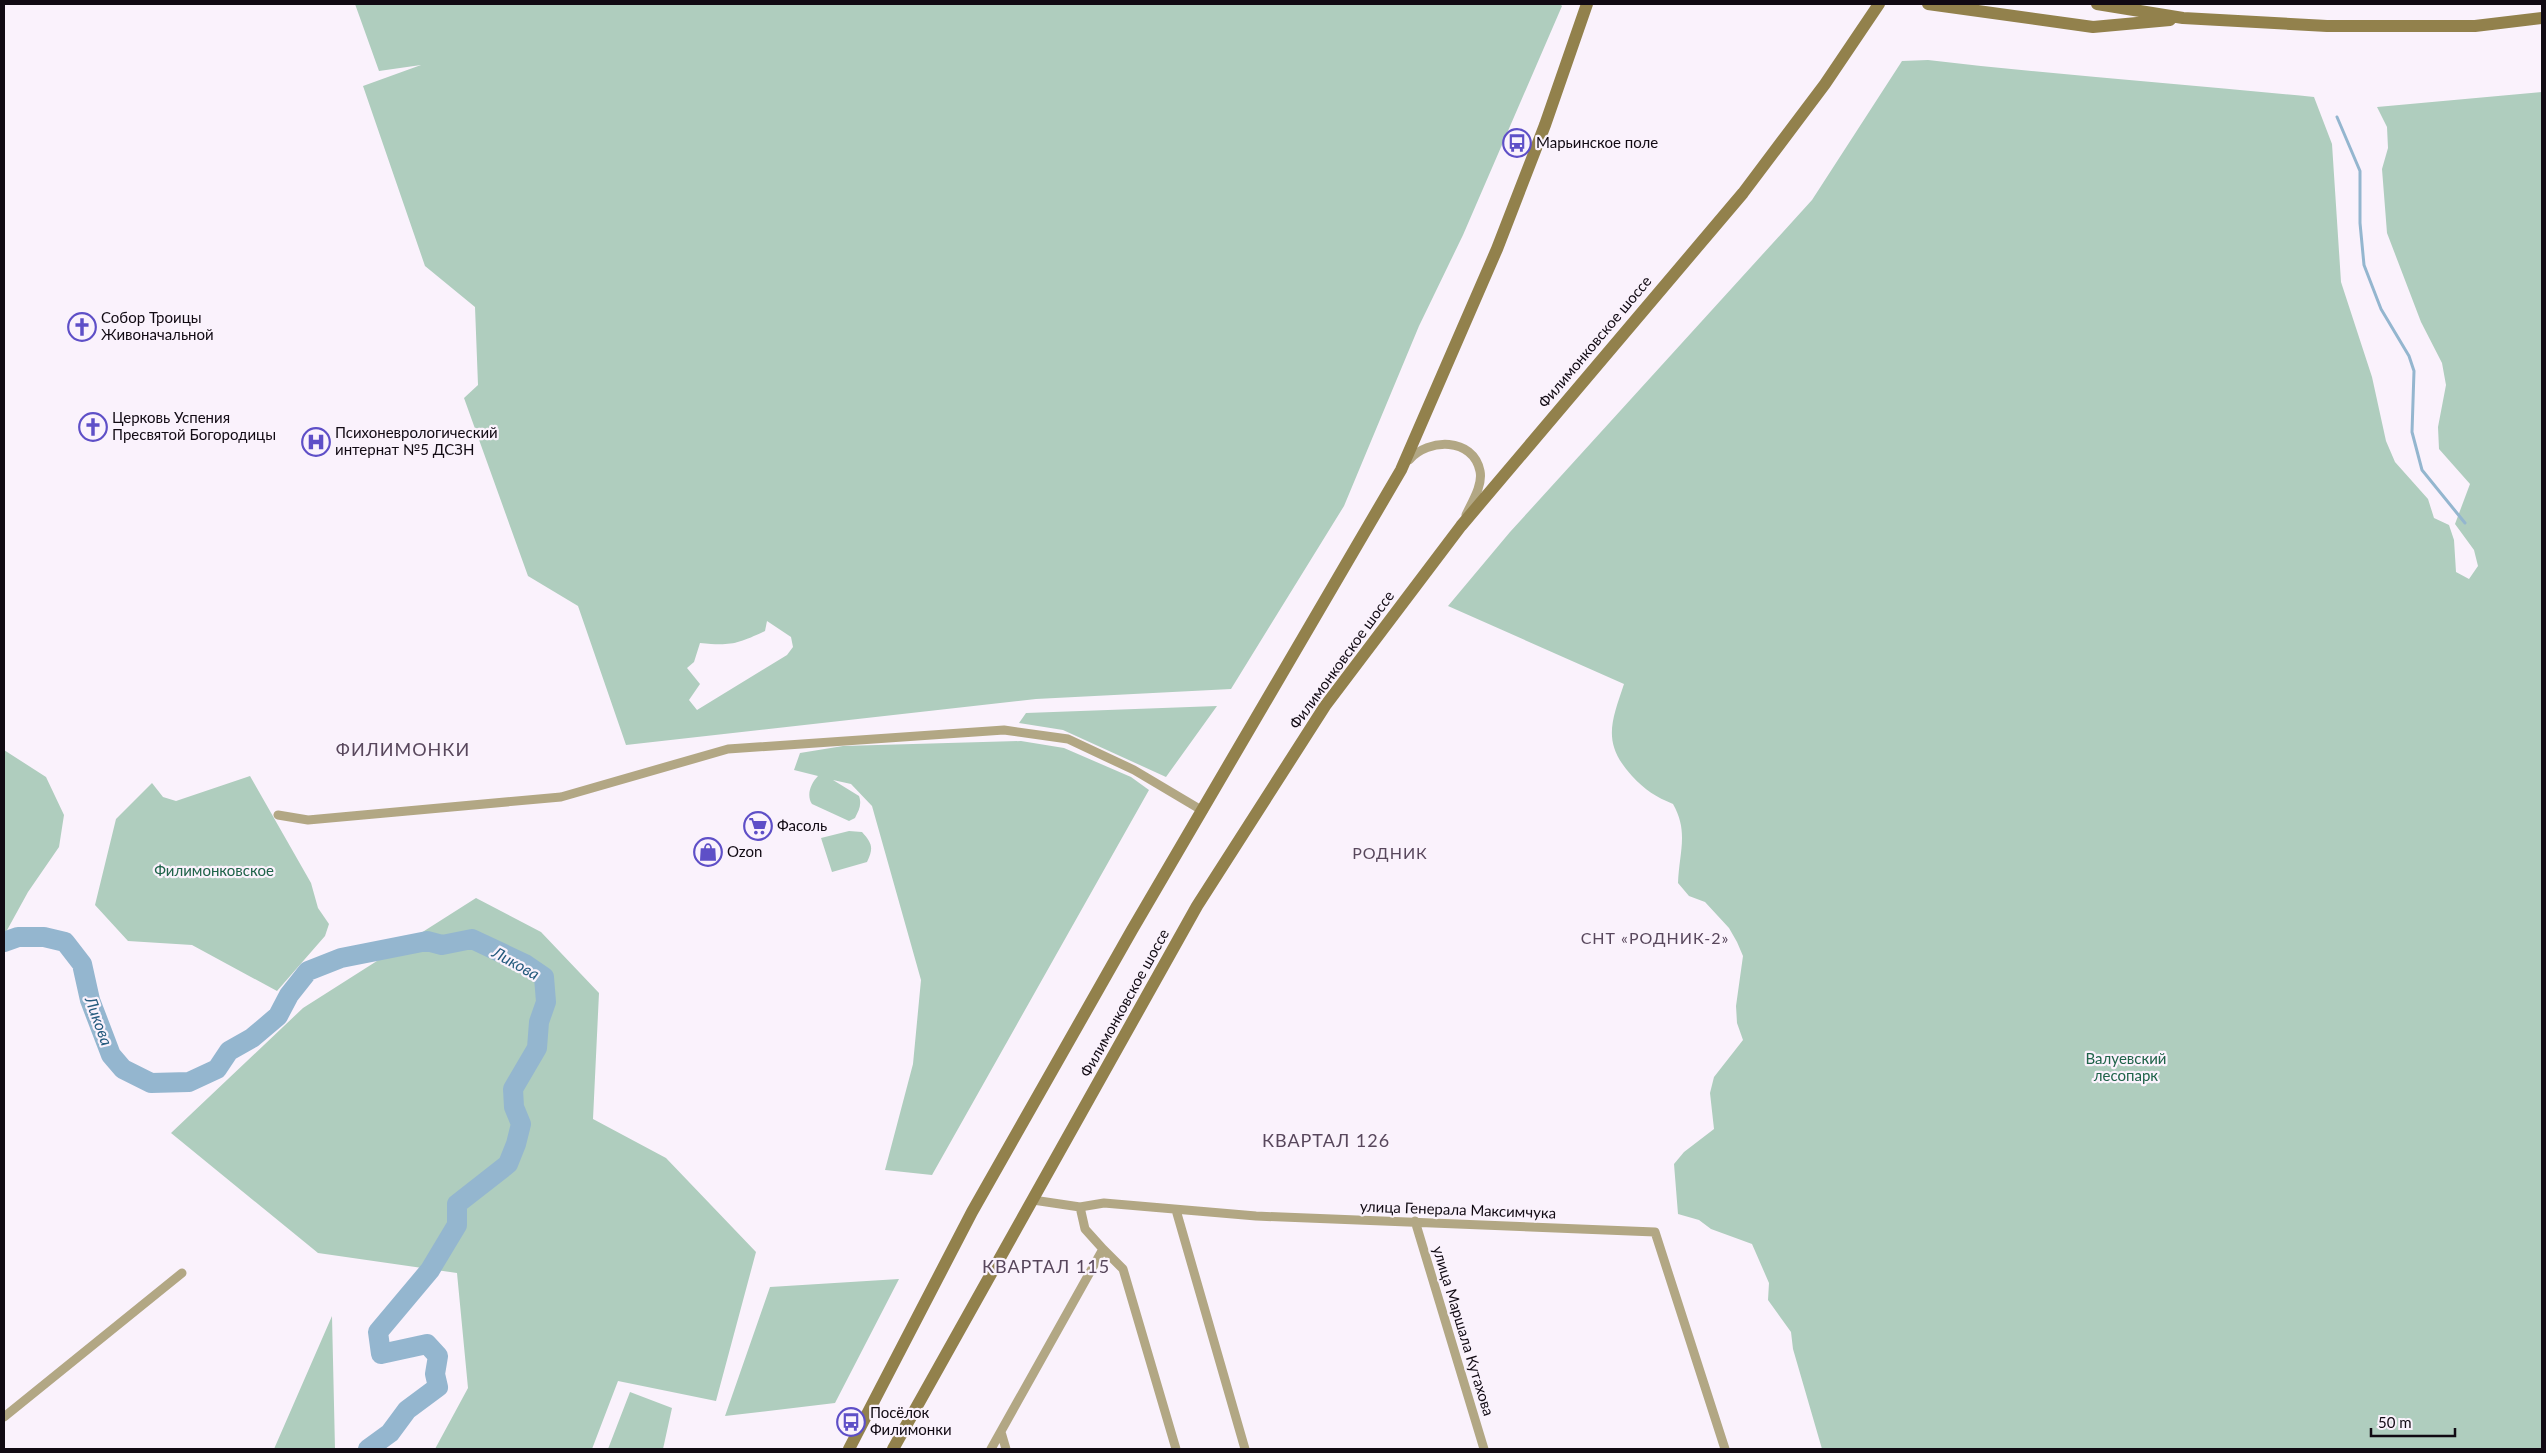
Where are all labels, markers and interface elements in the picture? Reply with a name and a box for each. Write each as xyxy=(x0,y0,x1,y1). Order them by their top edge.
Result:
bus stop icon: Марьинское поле xyxy=(1502,128,1532,158)
place label: Марьинское поле xyxy=(1536,133,1658,151)
street label: Филимонковское шоссе xyxy=(1534,272,1655,411)
place label: Собор Троицы Живоначальной xyxy=(101,308,214,343)
church icon: Собор Троицы Живоначальной xyxy=(67,312,97,342)
place label: Церковь Успения Пресвятой Богородицы xyxy=(112,408,276,443)
church icon: Церковь Успения Пресвятой Богородицы xyxy=(78,412,108,442)
place label: Психоневрологический интернат №5 ДСЗН xyxy=(335,423,498,458)
hospital icon: Психоневрологический интернат №5 ДСЗН xyxy=(301,427,331,457)
street label: Филимонковское шоссе xyxy=(1285,587,1397,732)
district label: ФИЛИМОНКИ xyxy=(336,738,470,760)
supermarket icon: Фасоль xyxy=(743,811,773,841)
place label: Фасоль xyxy=(777,816,827,834)
shop icon: Ozon xyxy=(693,837,723,867)
place label: Ozon xyxy=(727,842,762,860)
district label: РОДНИК xyxy=(1352,843,1428,862)
park label: Филимонковское xyxy=(154,861,274,879)
street label: Филимонковское шоссе xyxy=(1076,925,1172,1080)
district label: СНТ «РОДНИК-2» xyxy=(1581,928,1729,947)
water label: Ликова xyxy=(489,941,543,983)
water label: Ликова xyxy=(82,993,117,1048)
park label: Валуевский лесопарк xyxy=(2086,1049,2166,1084)
district label: КВАРТАЛ 126 xyxy=(1262,1129,1390,1151)
street label: улица Генерала Максимчука xyxy=(1360,1197,1556,1221)
street label: улица Маршала Кутахова xyxy=(1430,1244,1498,1418)
district label: КВАРТАЛ 115 xyxy=(982,1255,1110,1277)
place label: Посёлок Филимонки xyxy=(870,1403,952,1438)
scale bar xyxy=(2371,1406,2455,1438)
bus stop icon: Посёлок Филимонки xyxy=(836,1407,866,1437)
text: 50 m xyxy=(2378,1413,2412,1431)

